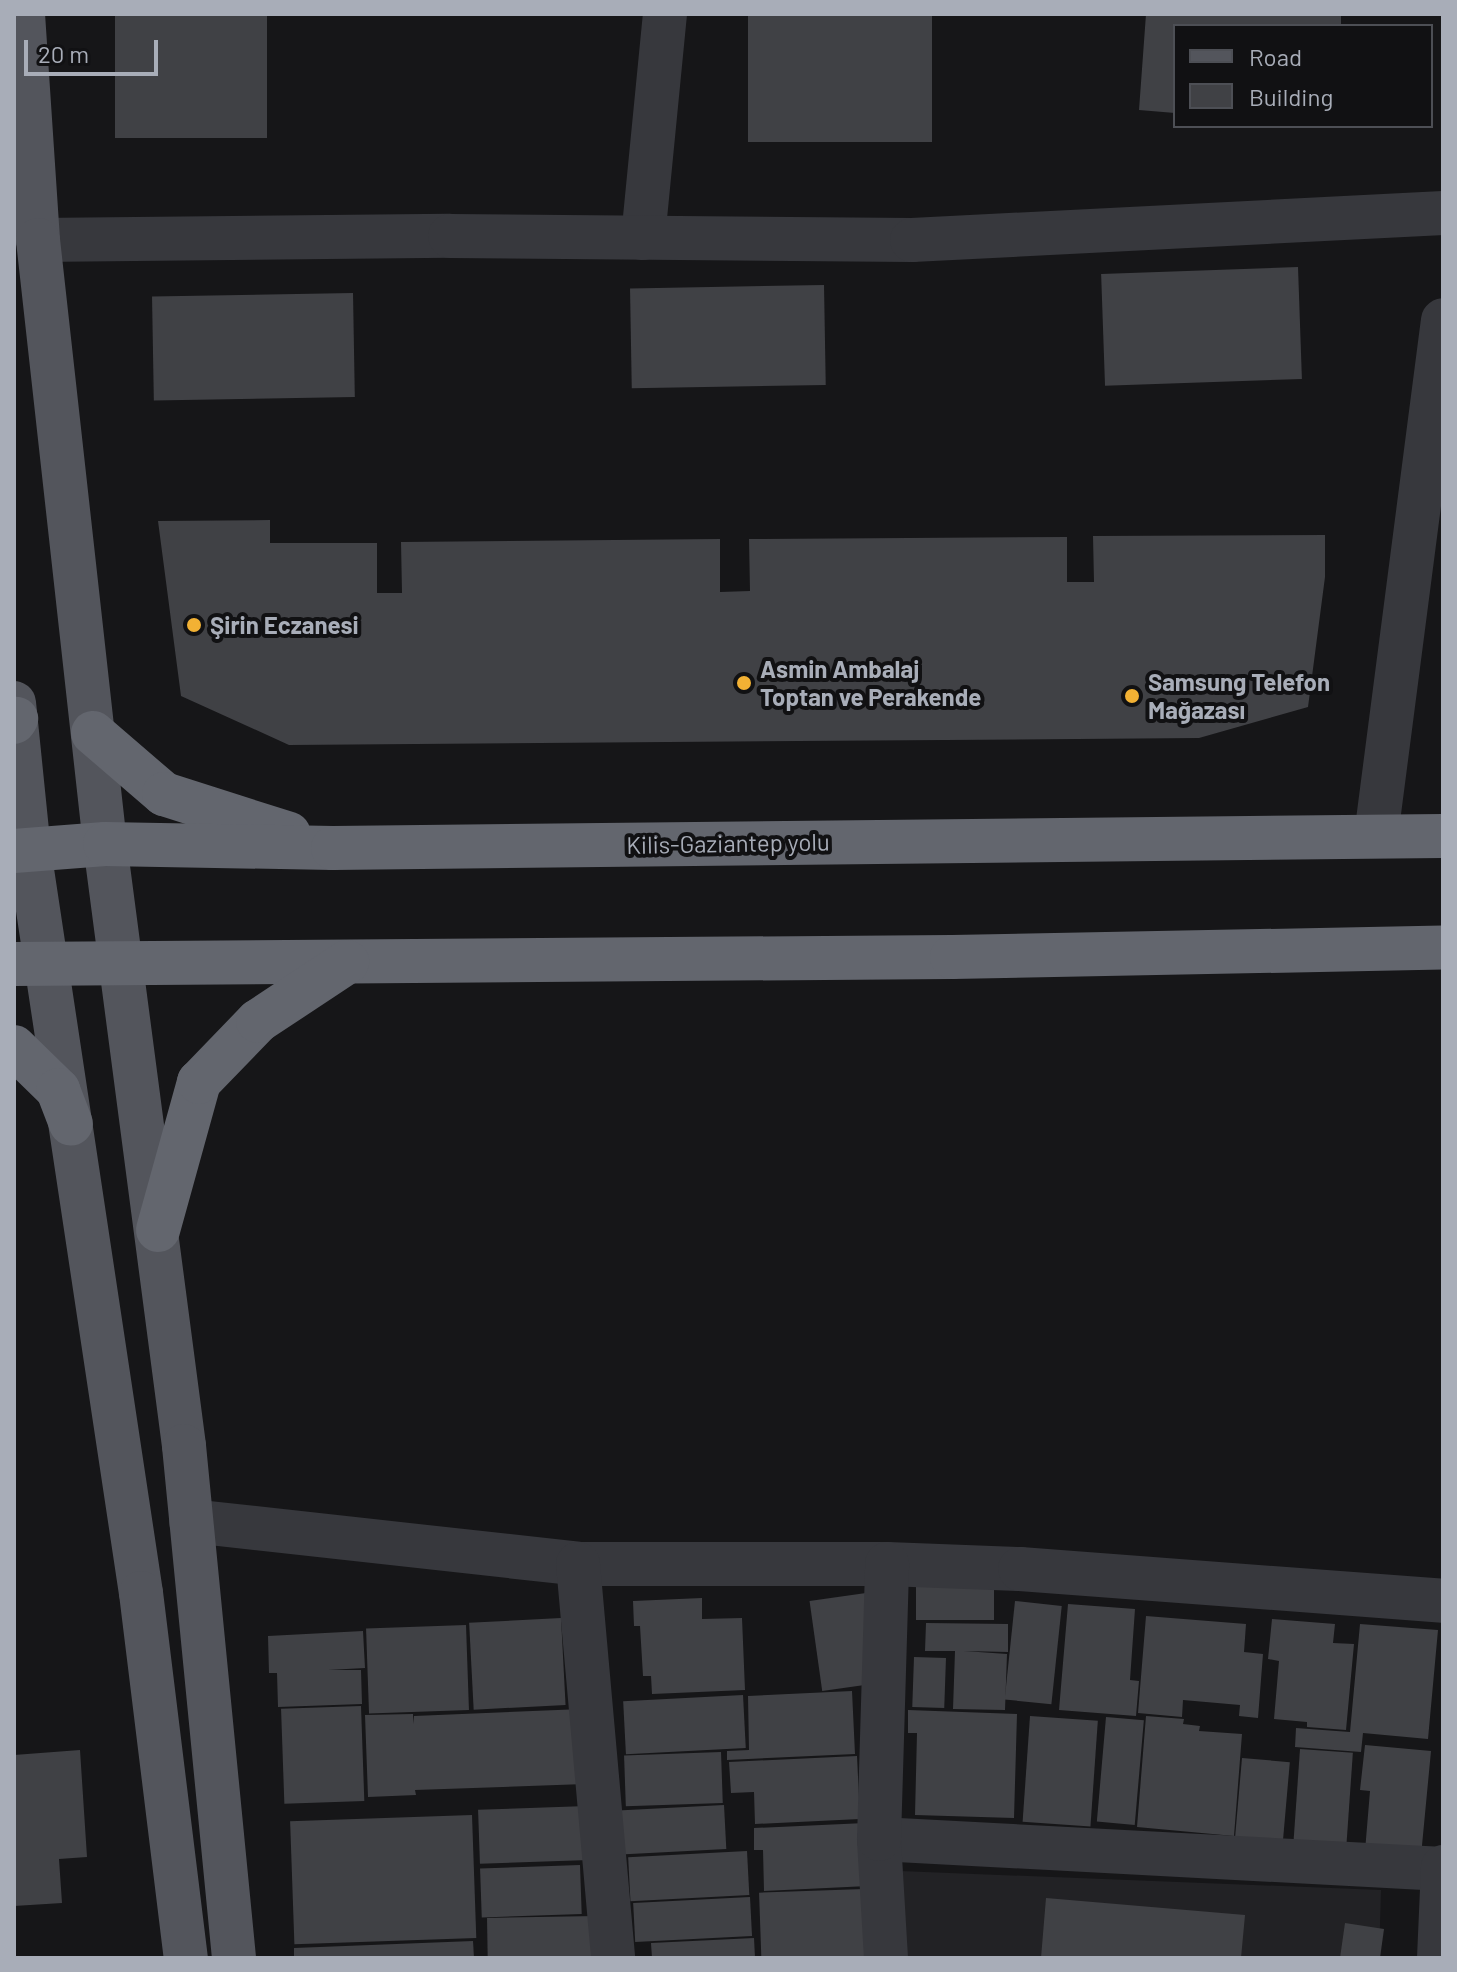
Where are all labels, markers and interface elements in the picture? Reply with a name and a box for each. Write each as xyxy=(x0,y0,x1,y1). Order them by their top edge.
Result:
scale bar xyxy=(28,24,162,74)
legend xyxy=(1173,24,1433,128)
text: 20 m xyxy=(38,39,89,68)
text: Road xyxy=(1249,42,1302,71)
text: Building xyxy=(1249,82,1333,111)
place label: Şirin Eczanesi xyxy=(210,611,359,639)
marker: Şirin Eczanesi xyxy=(185,616,203,634)
place label: Asmin Ambalaj Toptan ve Perakende xyxy=(760,655,981,711)
place label: Samsung Telefon Mağazası xyxy=(1148,668,1330,724)
marker: Asmin Ambalaj Toptan ve Perakende xyxy=(735,674,753,692)
marker: Samsung Telefon Mağazası xyxy=(1123,687,1141,705)
street label: Kilis-Gaziantep yolu xyxy=(626,827,830,859)

